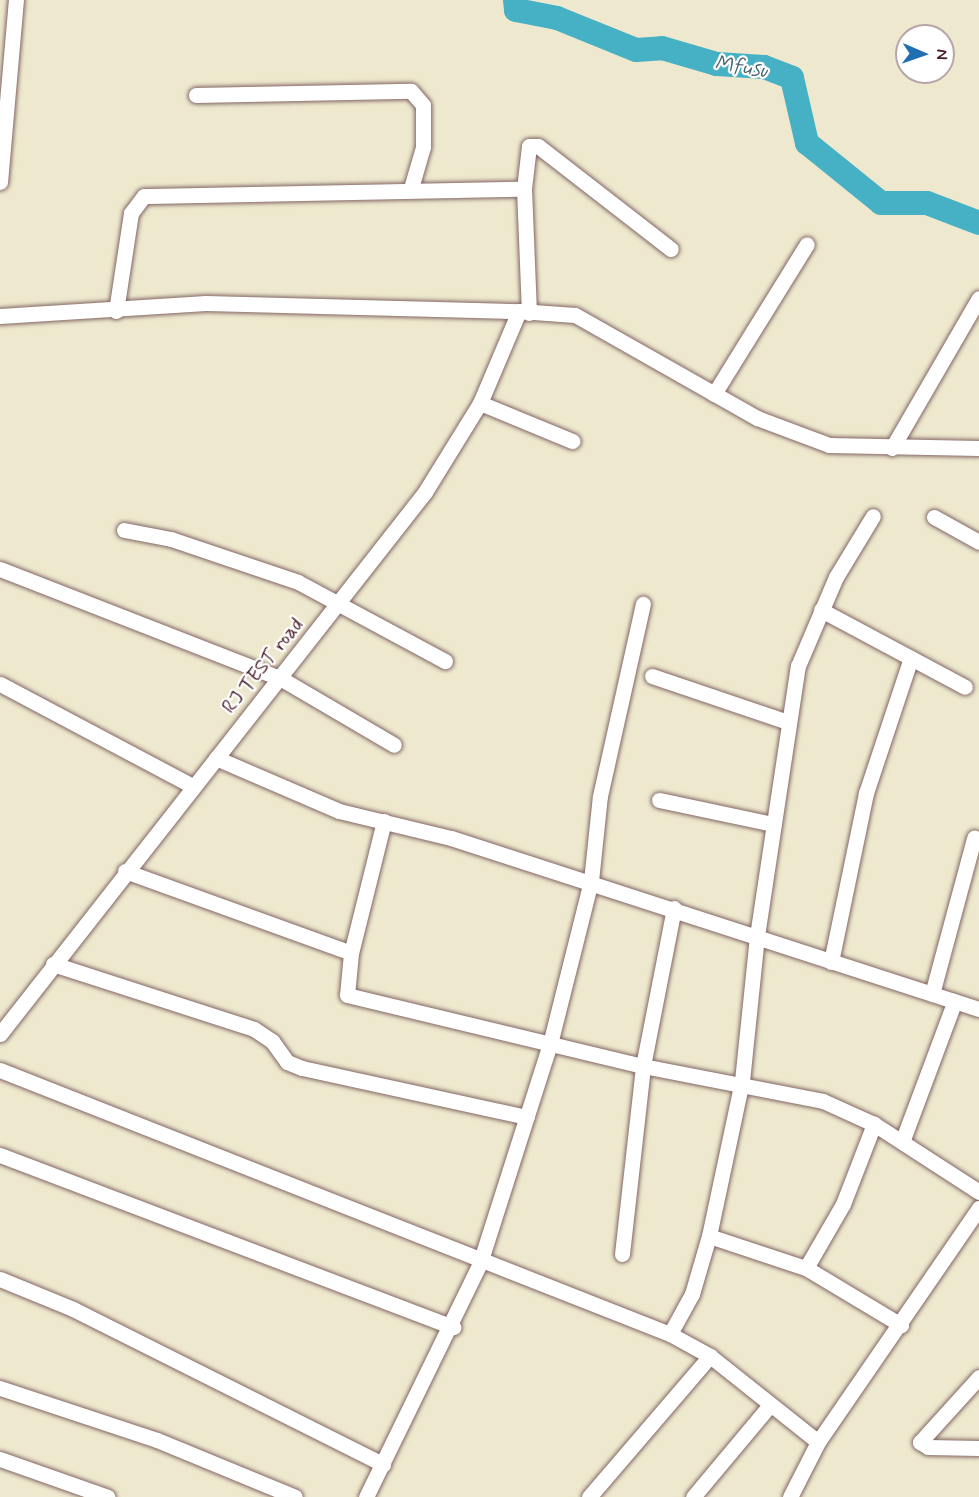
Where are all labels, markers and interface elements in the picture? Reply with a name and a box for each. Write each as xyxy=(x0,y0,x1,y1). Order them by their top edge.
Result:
north arrow xyxy=(895,24,955,84)
text: N xyxy=(931,49,952,60)
water label: Mfusu xyxy=(713,50,769,84)
street label: RJ TEST road xyxy=(218,615,308,717)

